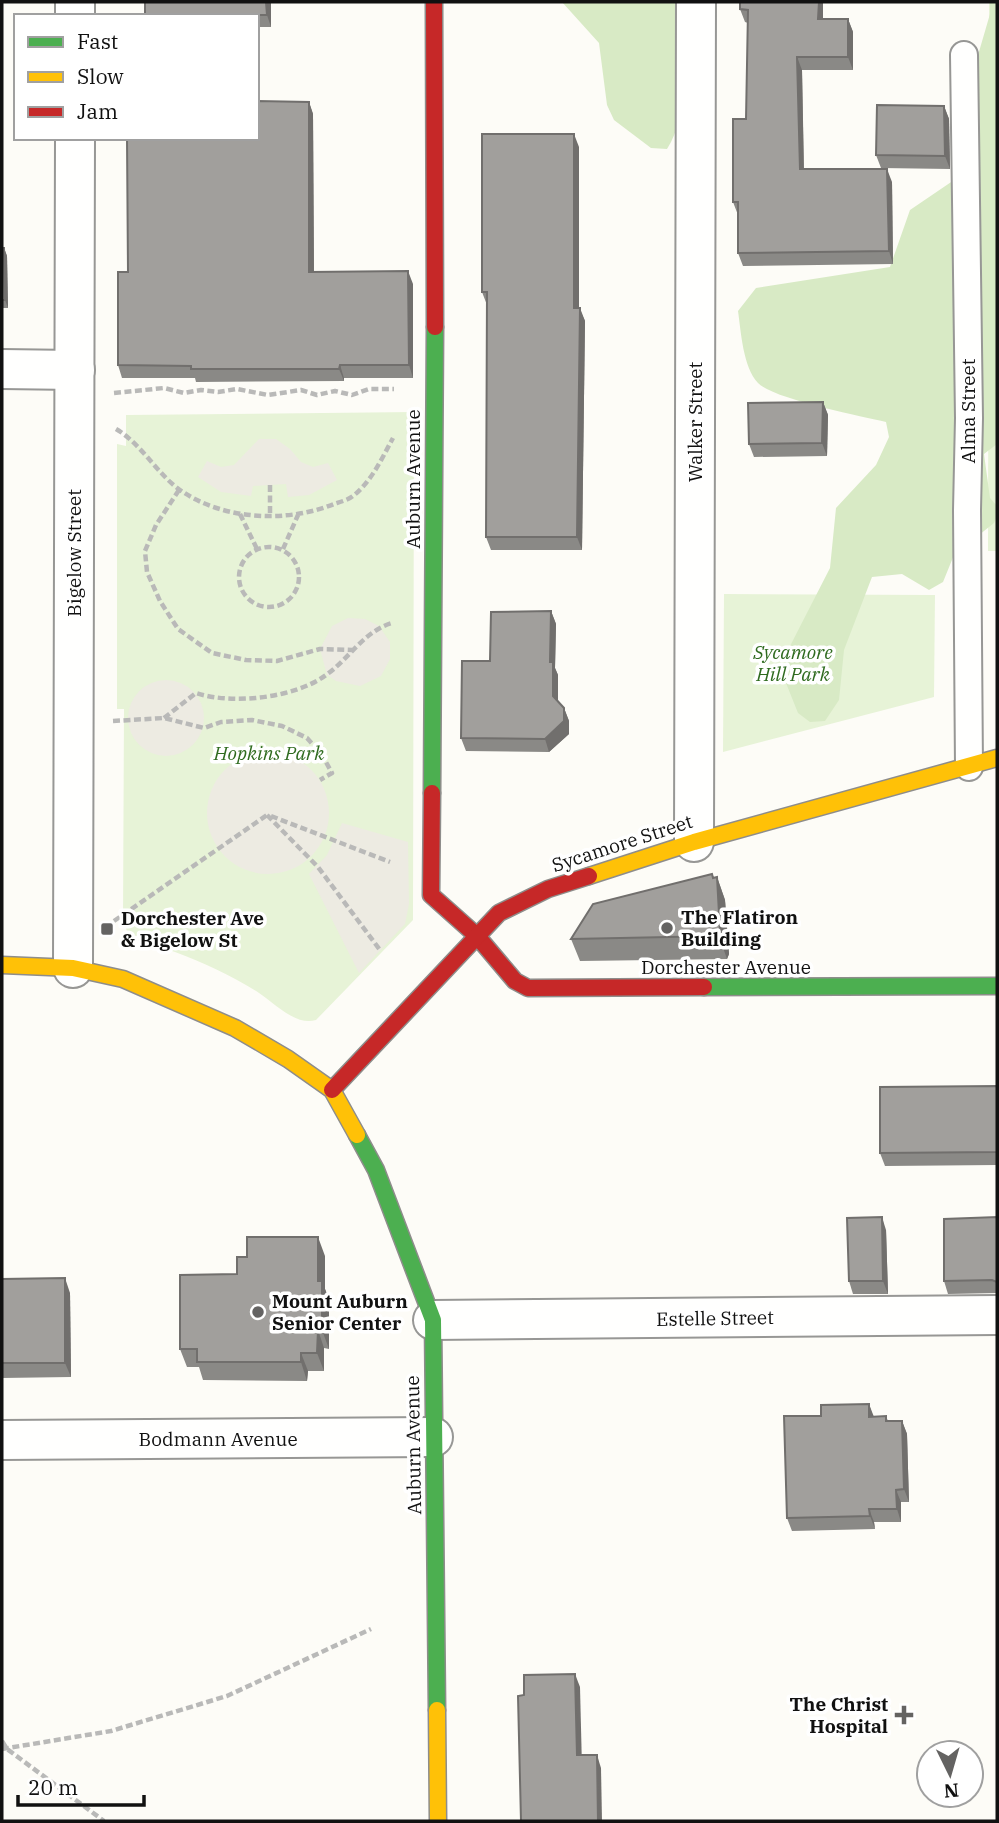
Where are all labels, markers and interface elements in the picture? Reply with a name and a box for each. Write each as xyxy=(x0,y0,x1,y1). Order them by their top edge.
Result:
legend xyxy=(14,14,259,140)
text: Fast xyxy=(77,27,118,55)
text: Slow xyxy=(77,62,124,90)
text: Jam xyxy=(77,97,118,125)
street label: Alma Street xyxy=(956,358,980,463)
street label: Walker Street xyxy=(683,361,707,482)
street label: Auburn Avenue xyxy=(401,409,425,549)
street label: Bigelow Street xyxy=(62,489,86,617)
park label: Sycamore Hill Park xyxy=(752,640,833,686)
park label: Hopkins Park xyxy=(213,741,325,765)
street label: Sycamore Street xyxy=(549,809,696,877)
place label: The Flatiron Building xyxy=(681,905,798,951)
place label: Dorchester Ave & Bigelow St xyxy=(121,906,264,952)
marker: The Flatiron Building xyxy=(659,920,675,936)
marker: Dorchester Ave & Bigelow St xyxy=(99,921,115,937)
street label: Dorchester Avenue xyxy=(641,955,811,979)
place label: Mount Auburn Senior Center xyxy=(272,1289,408,1335)
marker: Mount Auburn Senior Center xyxy=(250,1304,266,1320)
street label: Estelle Street xyxy=(656,1305,774,1331)
street label: Auburn Avenue xyxy=(400,1375,426,1515)
street label: Bodmann Avenue xyxy=(138,1427,298,1451)
place label: The Christ Hospital xyxy=(789,1692,888,1738)
marker: The Christ Hospital xyxy=(894,1705,914,1725)
north arrow xyxy=(915,1739,985,1809)
scale bar xyxy=(18,1764,144,1808)
text: 20 m xyxy=(28,1773,78,1801)
text: N xyxy=(943,1778,960,1804)

